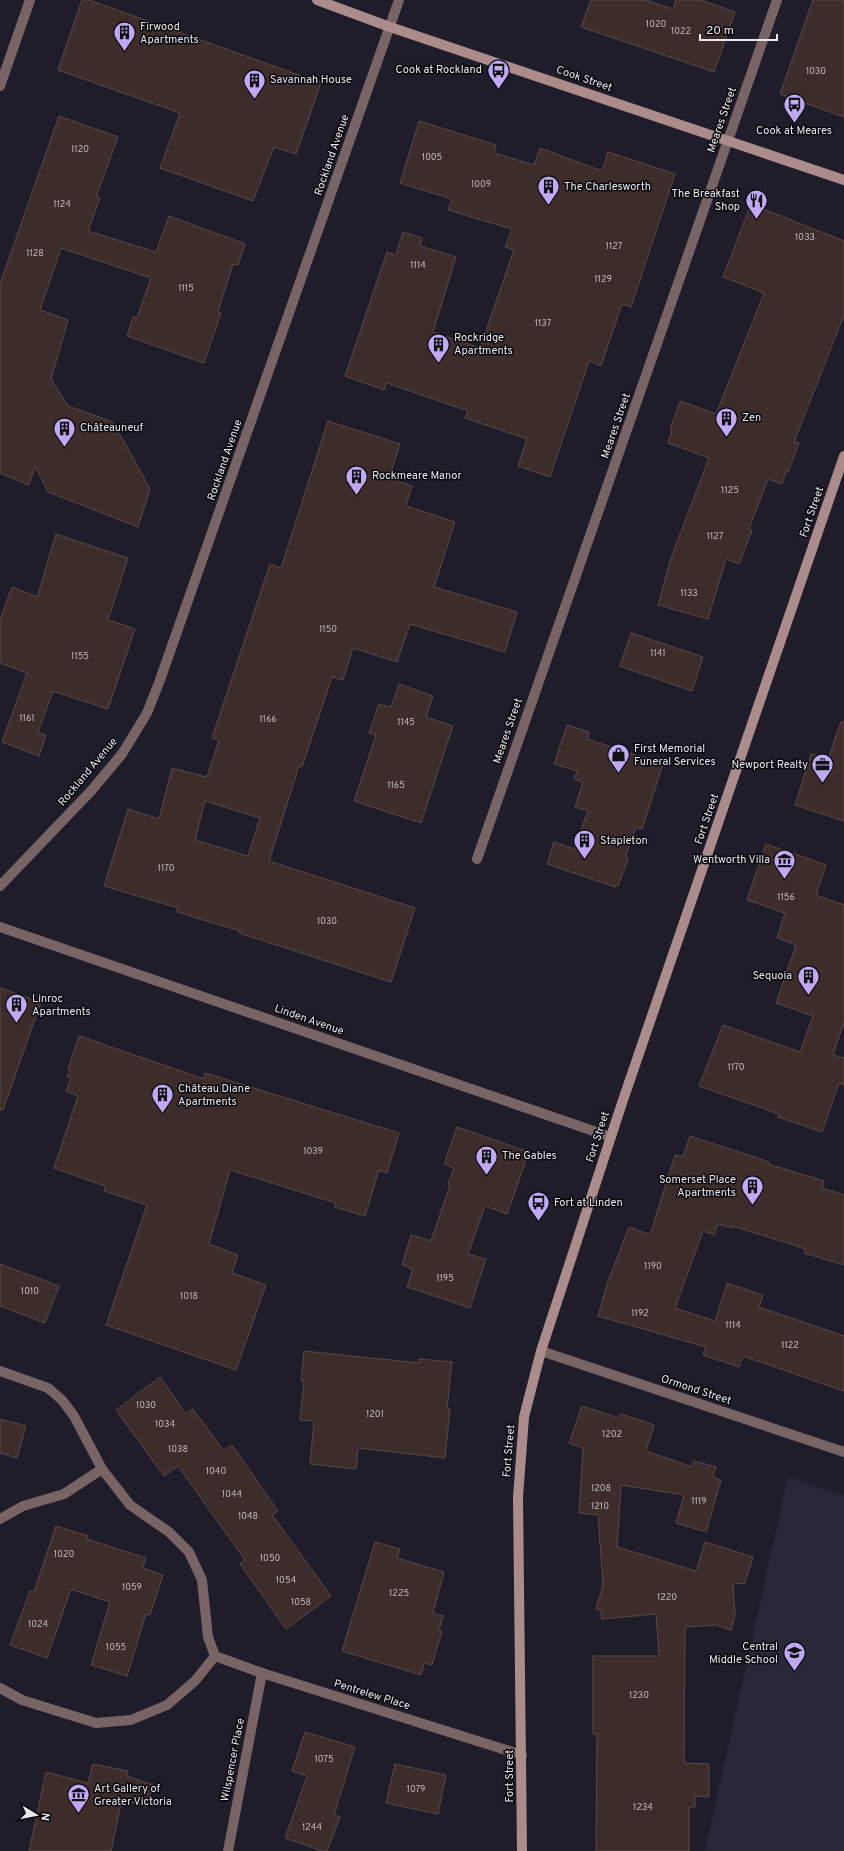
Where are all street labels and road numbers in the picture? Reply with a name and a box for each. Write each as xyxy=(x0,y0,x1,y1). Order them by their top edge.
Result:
street label: Cook Street xyxy=(554,63,614,95)
street label: Meares Street xyxy=(704,85,740,155)
street label: Rockland Avenue xyxy=(312,112,352,197)
street label: Meares Street xyxy=(598,391,634,461)
street label: Rockland Avenue xyxy=(205,417,245,502)
street label: Fort Street xyxy=(797,485,827,539)
street label: Meares Street xyxy=(490,696,526,766)
street label: Rockland Avenue xyxy=(55,735,121,809)
street label: Fort Street xyxy=(692,792,722,846)
street label: Linden Avenue xyxy=(272,1002,346,1038)
street label: Fort Street xyxy=(583,1110,613,1164)
street label: Ormond Street xyxy=(659,1372,733,1408)
street label: Fort Street xyxy=(500,1424,518,1478)
street label: Pentrelew Place xyxy=(332,1677,412,1713)
street label: Wilspencer Place xyxy=(218,1717,248,1803)
street label: Fort Street xyxy=(503,1750,517,1802)

